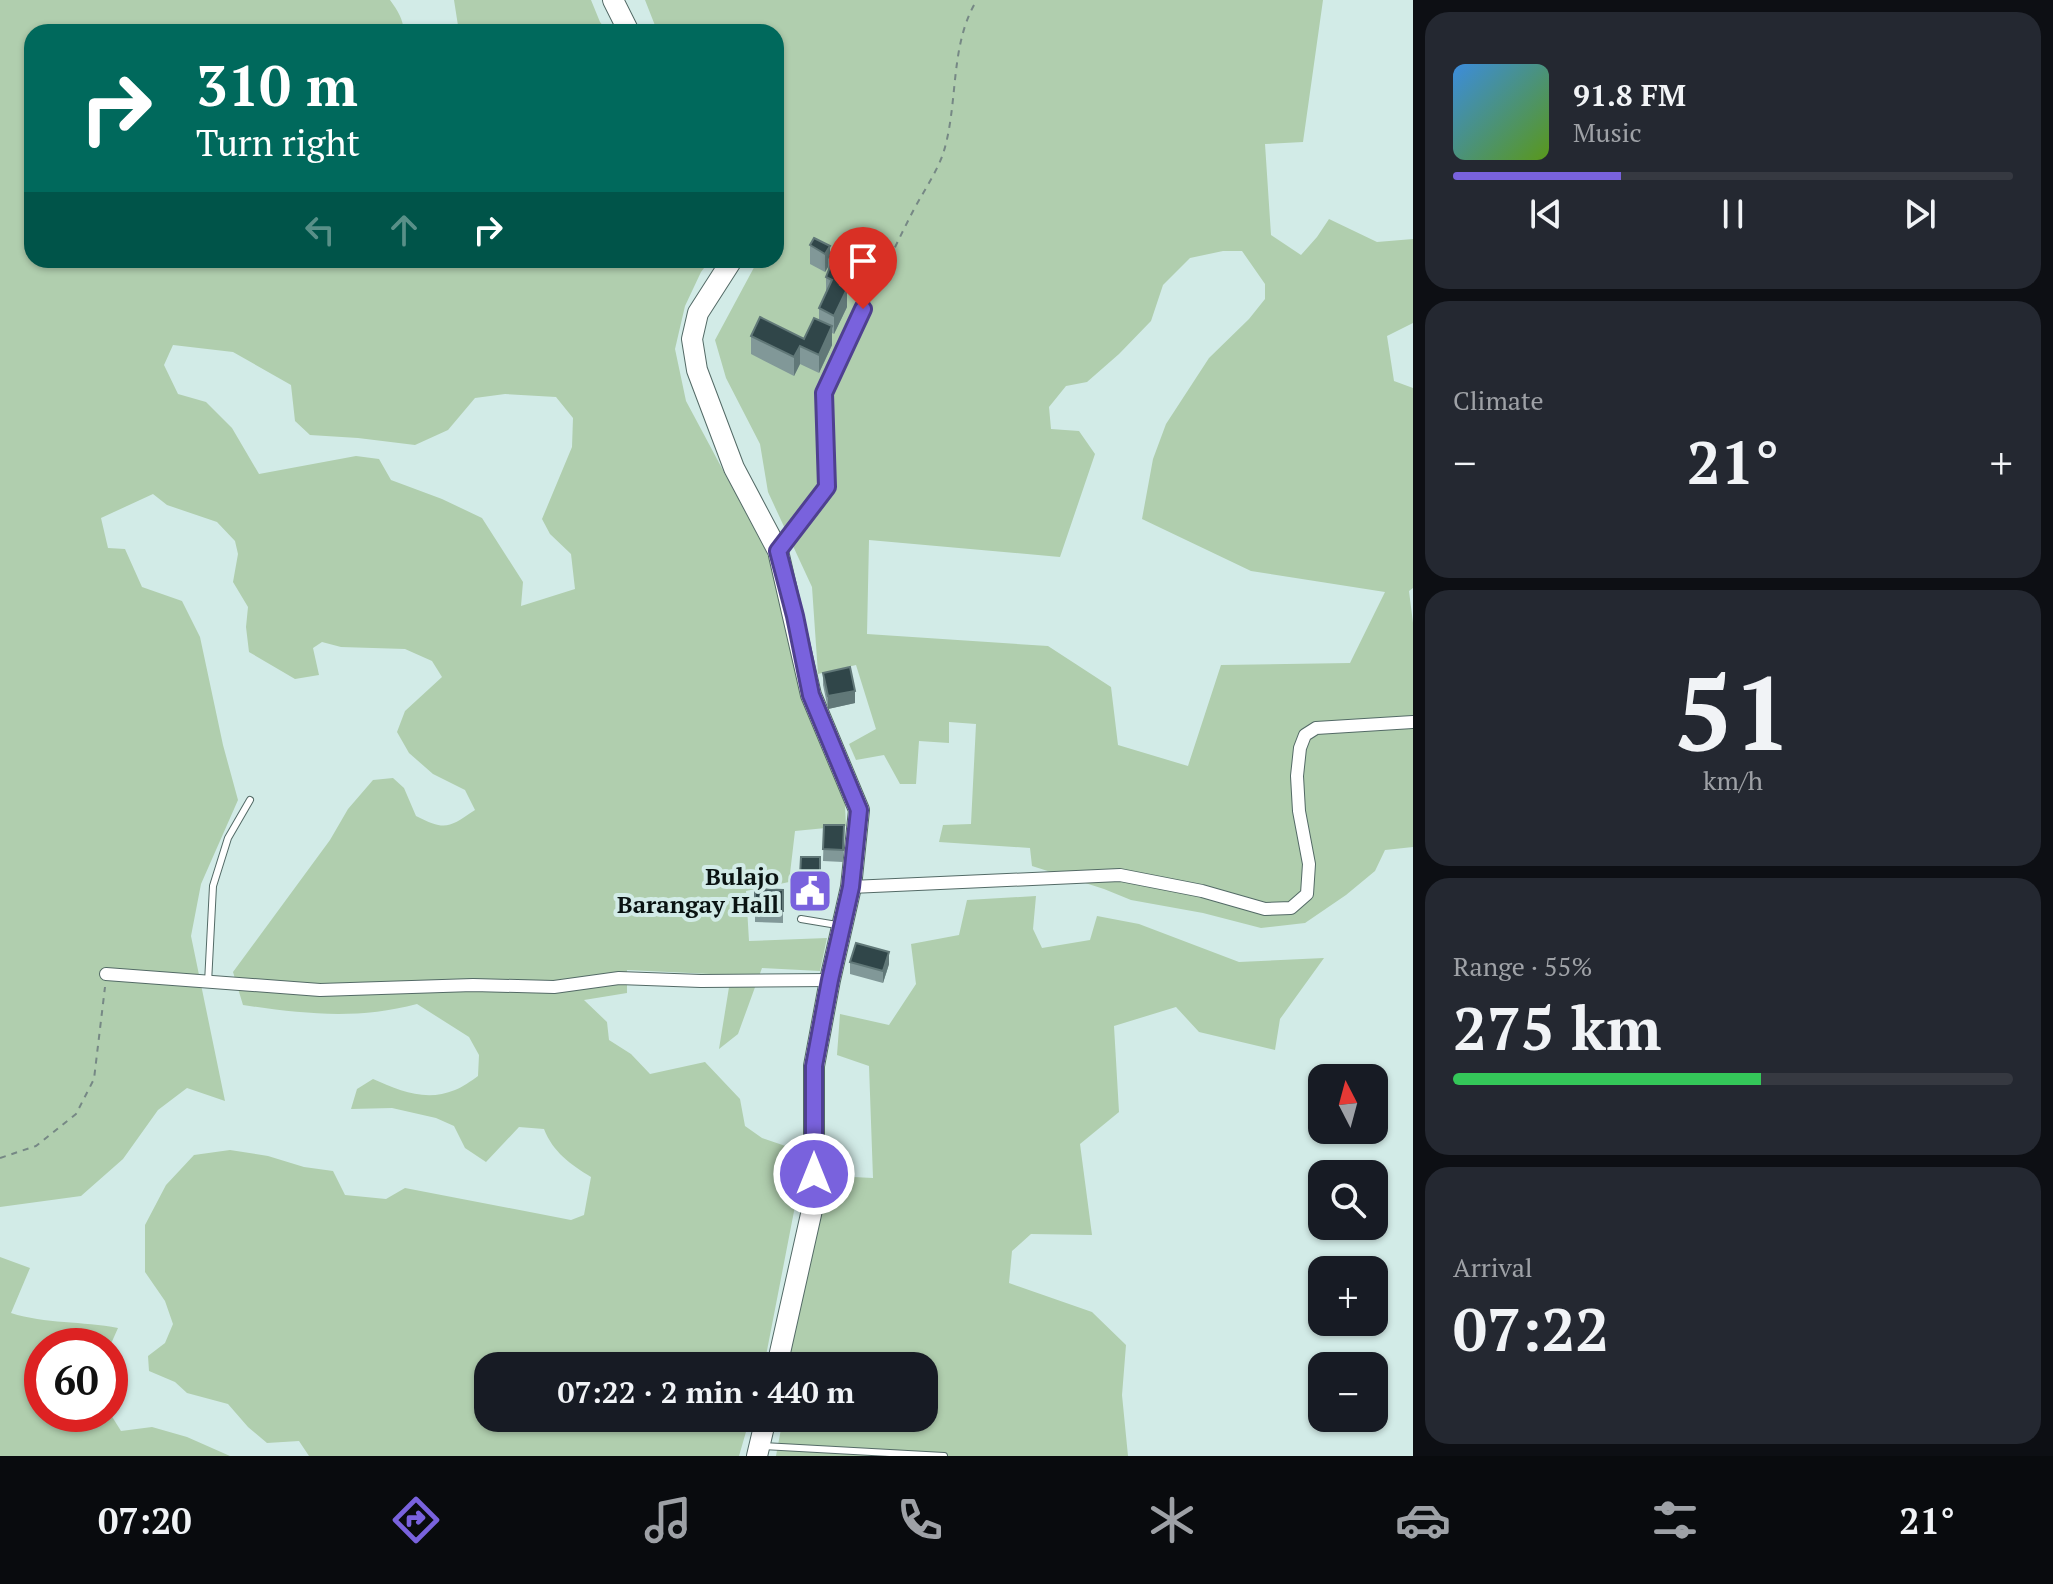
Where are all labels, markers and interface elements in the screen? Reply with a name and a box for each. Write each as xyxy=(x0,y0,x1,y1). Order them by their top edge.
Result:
text: 310 m xyxy=(196,48,358,122)
icon: right xyxy=(64,56,168,160)
text: 91.8 FM xyxy=(1573,75,1686,115)
text: Music xyxy=(1573,115,1642,149)
text: Turn right xyxy=(196,119,360,166)
icon: previous xyxy=(1524,192,1568,236)
icon: pause xyxy=(1711,192,1755,236)
icon: next xyxy=(1898,192,1942,236)
icon: left xyxy=(298,208,342,252)
icon: ahead xyxy=(382,208,426,252)
icon: right xyxy=(466,208,510,252)
pin xyxy=(829,227,897,309)
icon: arrive xyxy=(841,239,885,283)
text: Climate xyxy=(1453,383,1544,417)
text: 21° xyxy=(1687,422,1779,501)
text: − xyxy=(1453,433,1476,492)
text: + xyxy=(1990,433,2013,492)
text: 51 xyxy=(1674,642,1792,780)
text: km/h xyxy=(1703,763,1763,797)
place label: Bulajo Barangay Hall xyxy=(617,860,779,920)
public building icon: Bulajo Barangay Hall xyxy=(786,867,834,915)
text: Range · 55% xyxy=(1453,949,1592,983)
text: 275 km xyxy=(1453,988,1661,1067)
north arrow xyxy=(1308,1064,1388,1144)
map controls xyxy=(1308,1064,1388,1432)
position arrow xyxy=(772,1132,856,1216)
button: search xyxy=(1308,1160,1388,1240)
text: Arrival xyxy=(1453,1250,1533,1284)
button: + xyxy=(1308,1256,1388,1336)
text: 07:22 xyxy=(1453,1289,1609,1368)
speed limit sign: 60 xyxy=(24,1328,128,1432)
button: − xyxy=(1308,1352,1388,1432)
text: 07:22 · 2 min · 440 m xyxy=(558,1372,854,1412)
icon: directions xyxy=(388,1492,444,1548)
icon: music xyxy=(640,1492,696,1548)
icon: phone xyxy=(892,1492,948,1548)
icon: climate xyxy=(1144,1492,1200,1548)
icon: car xyxy=(1395,1492,1451,1548)
icon: filters xyxy=(1647,1492,1703,1548)
text: 07:20 xyxy=(98,1497,192,1544)
text: 21° xyxy=(1899,1497,1955,1544)

